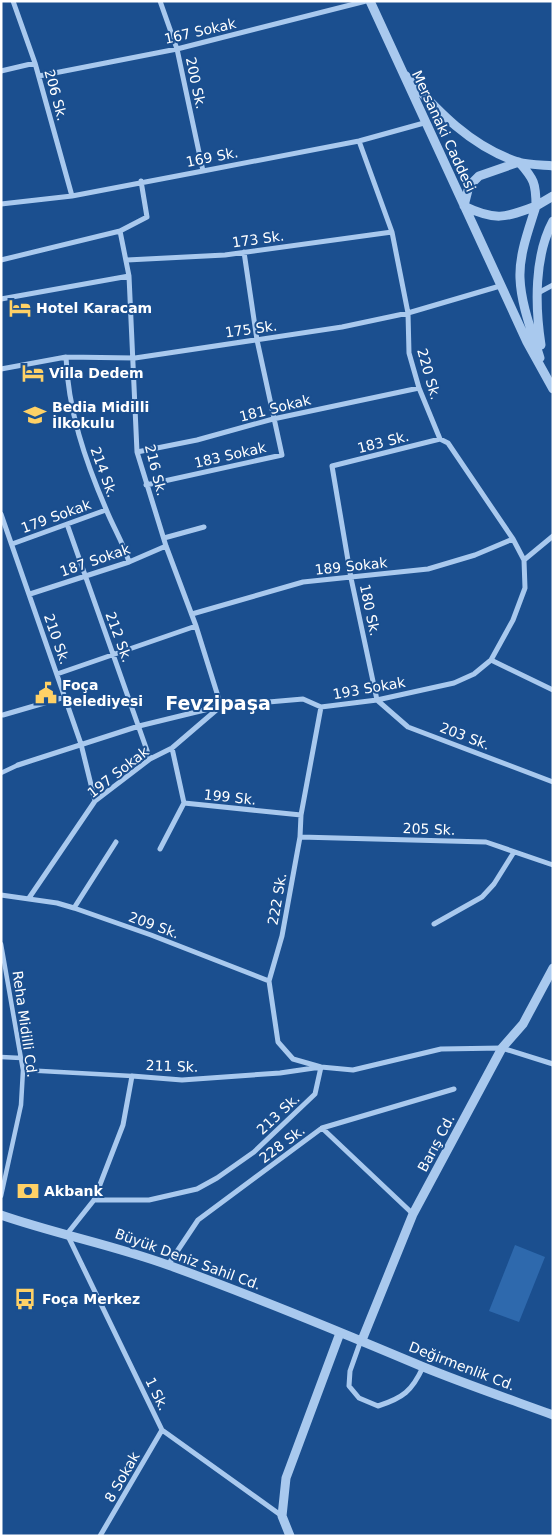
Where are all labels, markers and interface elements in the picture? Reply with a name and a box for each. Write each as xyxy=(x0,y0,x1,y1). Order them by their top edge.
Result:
street label: 167 Sokak xyxy=(163,15,238,47)
street label: 200 Sk. xyxy=(183,56,209,110)
street label: 206 Sk. xyxy=(41,68,71,122)
street label: Mersanaki Caddesi xyxy=(409,68,479,194)
street label: 169 Sk. xyxy=(185,144,239,170)
street label: 173 Sk. xyxy=(231,227,285,251)
hotel icon: Hotel Karacam xyxy=(7,295,33,321)
place label: Hotel Karacam xyxy=(36,300,152,316)
street label: 175 Sk. xyxy=(224,317,278,341)
street label: 220 Sk. xyxy=(414,347,444,401)
hotel icon: Villa Dedem xyxy=(20,360,46,386)
place label: Villa Dedem xyxy=(49,365,144,381)
street label: 181 Sokak xyxy=(238,391,313,425)
place label: Bedia Midilli İlkokulu xyxy=(52,399,149,431)
school or university icon: Bedia Midilli İlkokulu xyxy=(22,402,48,428)
street label: 183 Sk. xyxy=(356,428,410,456)
street label: 183 Sokak xyxy=(193,439,268,471)
street label: 216 Sk. xyxy=(142,443,170,497)
street label: 214 Sk. xyxy=(87,445,121,499)
street label: 179 Sokak xyxy=(19,496,94,536)
street label: 187 Sokak xyxy=(58,540,133,579)
street label: 189 Sokak xyxy=(314,554,389,578)
street label: 180 Sk. xyxy=(357,583,383,637)
street label: 212 Sk. xyxy=(102,610,136,664)
street label: 210 Sk. xyxy=(41,612,73,666)
street label: 193 Sokak xyxy=(332,674,407,702)
place label: Foça Belediyesi xyxy=(62,677,143,709)
public building icon: Foça Belediyesi xyxy=(33,680,59,706)
district label: Fevzipaşa xyxy=(165,692,271,714)
street label: 203 Sk. xyxy=(438,719,492,753)
street label: 197 Sokak xyxy=(84,743,152,801)
street label: 199 Sk. xyxy=(203,786,257,808)
street label: 205 Sk. xyxy=(402,820,456,838)
street label: 222 Sk. xyxy=(265,872,289,926)
street label: 209 Sk. xyxy=(127,908,181,942)
street label: Reha Midilli Cd. xyxy=(10,970,40,1078)
street label: 211 Sk. xyxy=(145,1057,199,1075)
street label: 213 Sk. xyxy=(253,1090,303,1138)
street label: Barış Cd. xyxy=(414,1112,458,1174)
street label: 228 Sk. xyxy=(256,1122,308,1166)
bank icon: Akbank xyxy=(15,1178,41,1204)
place label: Akbank xyxy=(44,1183,104,1199)
street label: Büyük Deniz Sahil Cd. xyxy=(113,1225,263,1293)
bus stop icon: Foça Merkez xyxy=(12,1286,38,1312)
place label: Foça Merkez xyxy=(42,1291,140,1307)
street label: Değirmenlik Cd. xyxy=(407,1338,517,1394)
street label: 1 Sk. xyxy=(142,1375,172,1413)
street label: 8 Sokak xyxy=(101,1448,143,1505)

